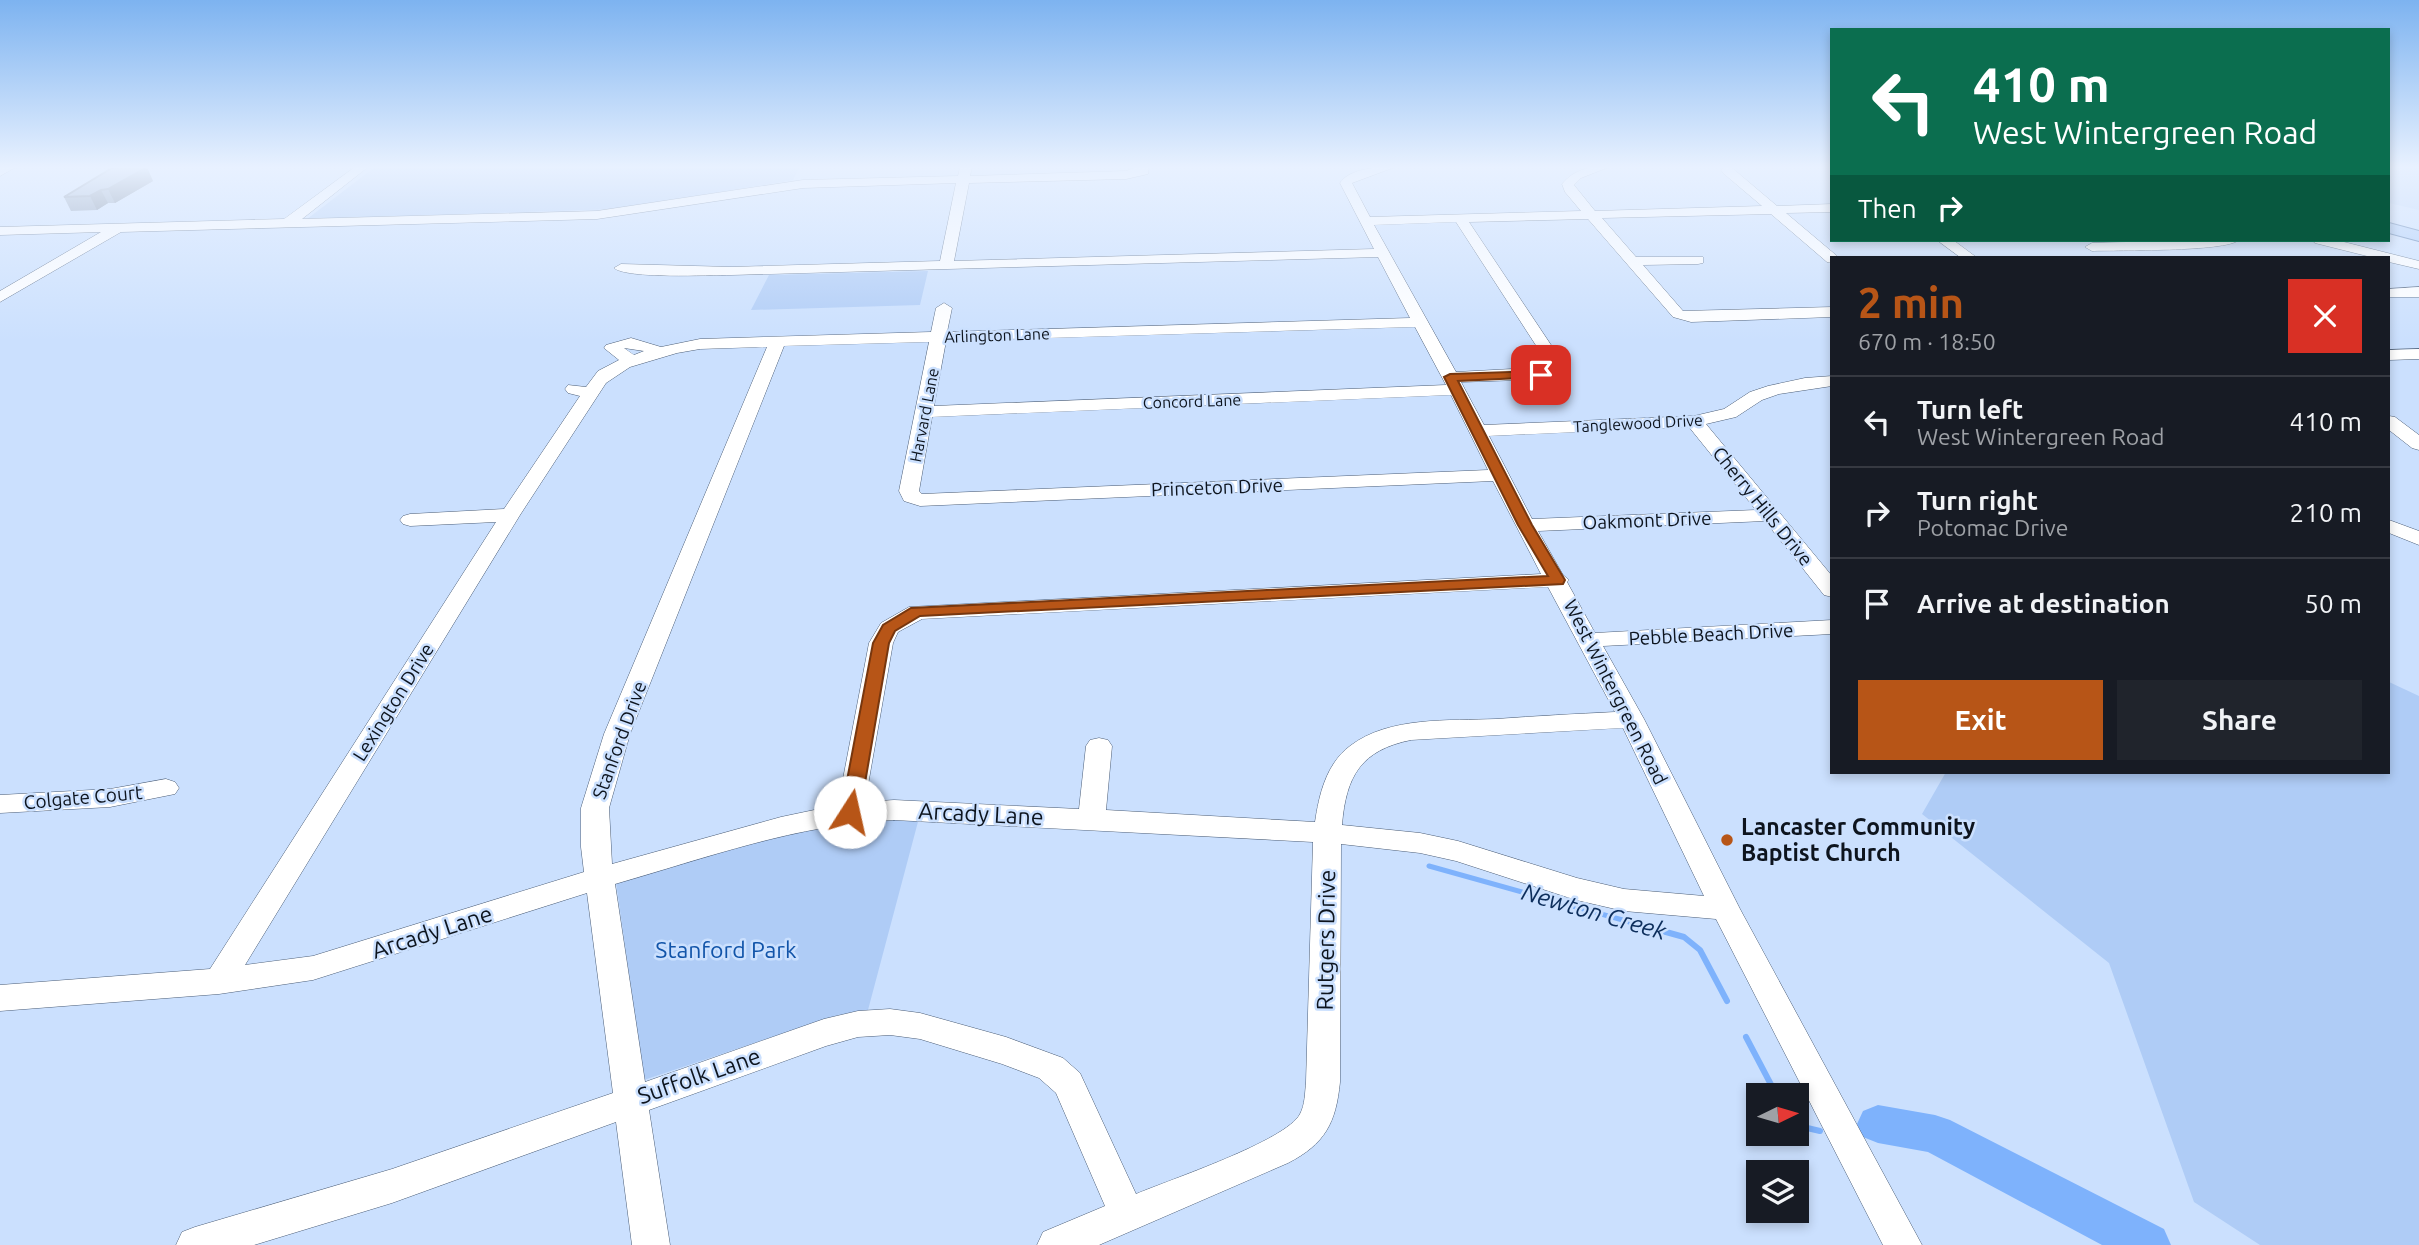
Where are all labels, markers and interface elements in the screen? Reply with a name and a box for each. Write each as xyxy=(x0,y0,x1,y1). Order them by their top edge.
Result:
icon: left xyxy=(1858,56,1949,147)
text: 410 m xyxy=(1973,56,2110,111)
text: West Wintergreen Road xyxy=(1973,114,2317,150)
icon: right xyxy=(1931,189,1969,227)
text: Then xyxy=(1858,194,1917,223)
text: 2 min xyxy=(1858,279,1964,326)
button: close xyxy=(2288,279,2362,353)
street label: Arlington Lane xyxy=(944,324,1050,346)
text: 670 m · 18:50 xyxy=(1858,329,1996,354)
pin xyxy=(1511,345,1571,405)
icon: arrive xyxy=(1522,356,1560,394)
street label: Harvard Lane xyxy=(906,367,942,463)
street label: Concord Lane xyxy=(1142,390,1242,412)
text: Turn left xyxy=(1917,395,2023,424)
icon: left xyxy=(1858,403,1896,441)
text: 410 m xyxy=(2290,407,2362,436)
street label: Tanglewood Drive xyxy=(1573,411,1703,435)
text: West Wintergreen Road xyxy=(1917,424,2164,449)
street label: Cherry Hills Drive xyxy=(1708,442,1818,570)
street label: Princeton Drive xyxy=(1151,474,1283,500)
text: Turn right xyxy=(1917,486,2038,515)
icon: right xyxy=(1858,494,1896,532)
text: 210 m xyxy=(2290,498,2362,527)
street label: Oakmont Drive xyxy=(1582,507,1712,533)
text: Potomac Drive xyxy=(1917,515,2068,540)
icon: arrive xyxy=(1858,585,1896,623)
text: Arrive at destination xyxy=(1917,589,2170,618)
text: 50 m xyxy=(2304,589,2362,618)
street label: West Wintergreen Road xyxy=(1560,596,1672,788)
street label: Pebble Beach Drive xyxy=(1628,619,1794,649)
street label: Lexington Drive xyxy=(348,639,438,765)
street label: Stanford Drive xyxy=(587,678,651,802)
button: Exit xyxy=(1858,680,2103,760)
button: Share xyxy=(2117,680,2362,760)
position arrow xyxy=(813,775,887,849)
street label: Colgate Court xyxy=(23,781,144,813)
street label: Arcady Lane xyxy=(918,798,1044,829)
place label: Lancaster Community Baptist Church xyxy=(1741,814,1975,865)
marker: Lancaster Community Baptist Church xyxy=(1719,832,1735,848)
street label: Rutgers Drive xyxy=(1312,869,1339,1011)
water label: Newton Creek xyxy=(1519,878,1670,945)
street label: Arcady Lane xyxy=(368,900,495,963)
park label: Stanford Park xyxy=(655,937,797,962)
street label: Suffolk Lane xyxy=(634,1043,764,1108)
north arrow xyxy=(1746,1083,1810,1146)
map controls xyxy=(1746,1083,1809,1223)
button: layers xyxy=(1746,1160,1809,1223)

